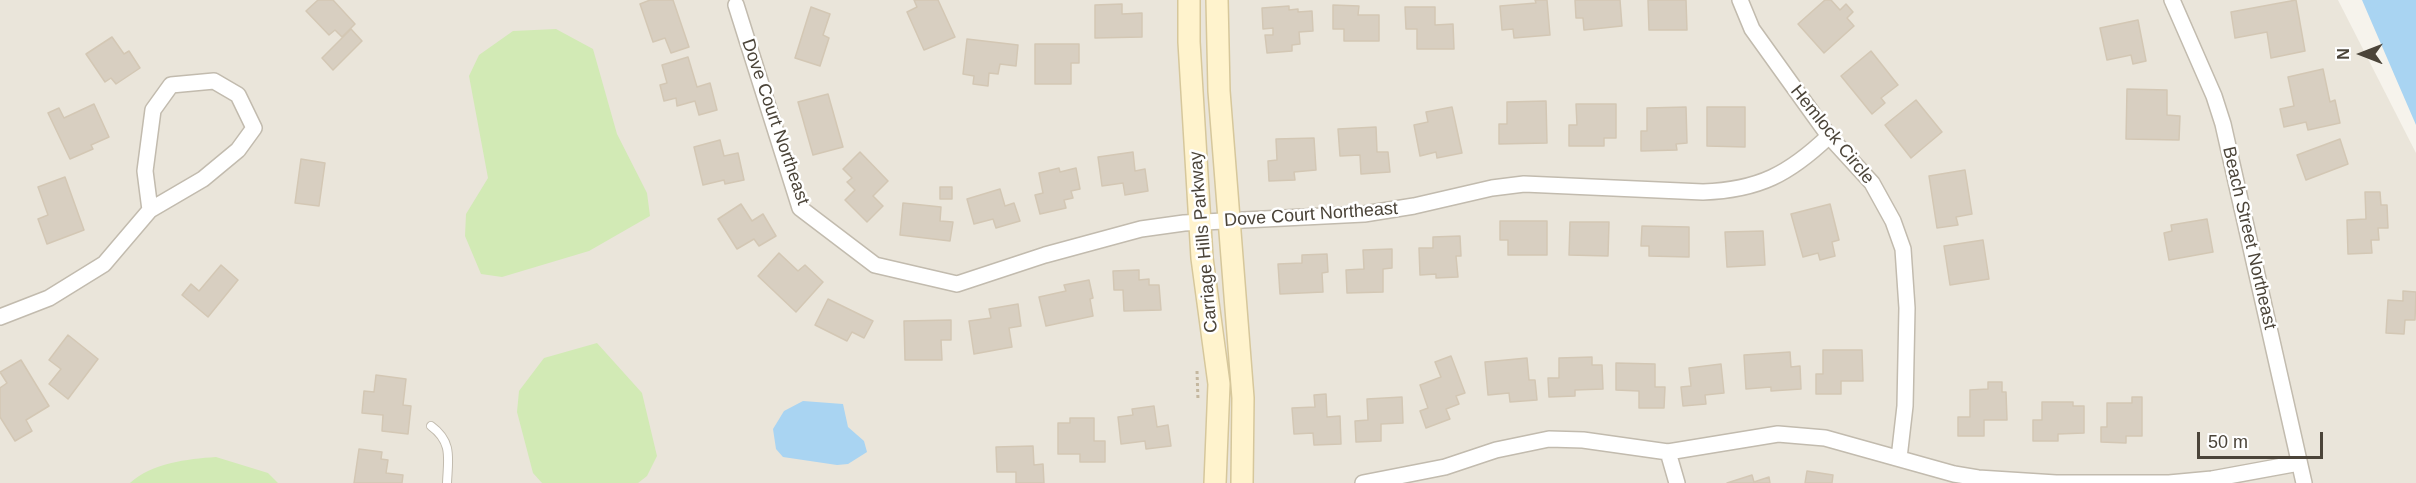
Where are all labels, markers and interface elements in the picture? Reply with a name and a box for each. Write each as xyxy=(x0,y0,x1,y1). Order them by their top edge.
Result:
north arrow xyxy=(2332,24,2392,84)
street label: Dove Court Northeast xyxy=(736,36,814,208)
text: N xyxy=(2335,48,2352,60)
street label: Hemlock Circle xyxy=(1786,81,1878,189)
street label: Beach Street Northeast xyxy=(2217,144,2281,332)
street label: Carriage Hills Parkway xyxy=(1185,150,1223,334)
street label: Dove Court Northeast xyxy=(1223,198,1399,232)
scale bar xyxy=(2200,420,2326,458)
text: 50 m xyxy=(2208,432,2248,452)

